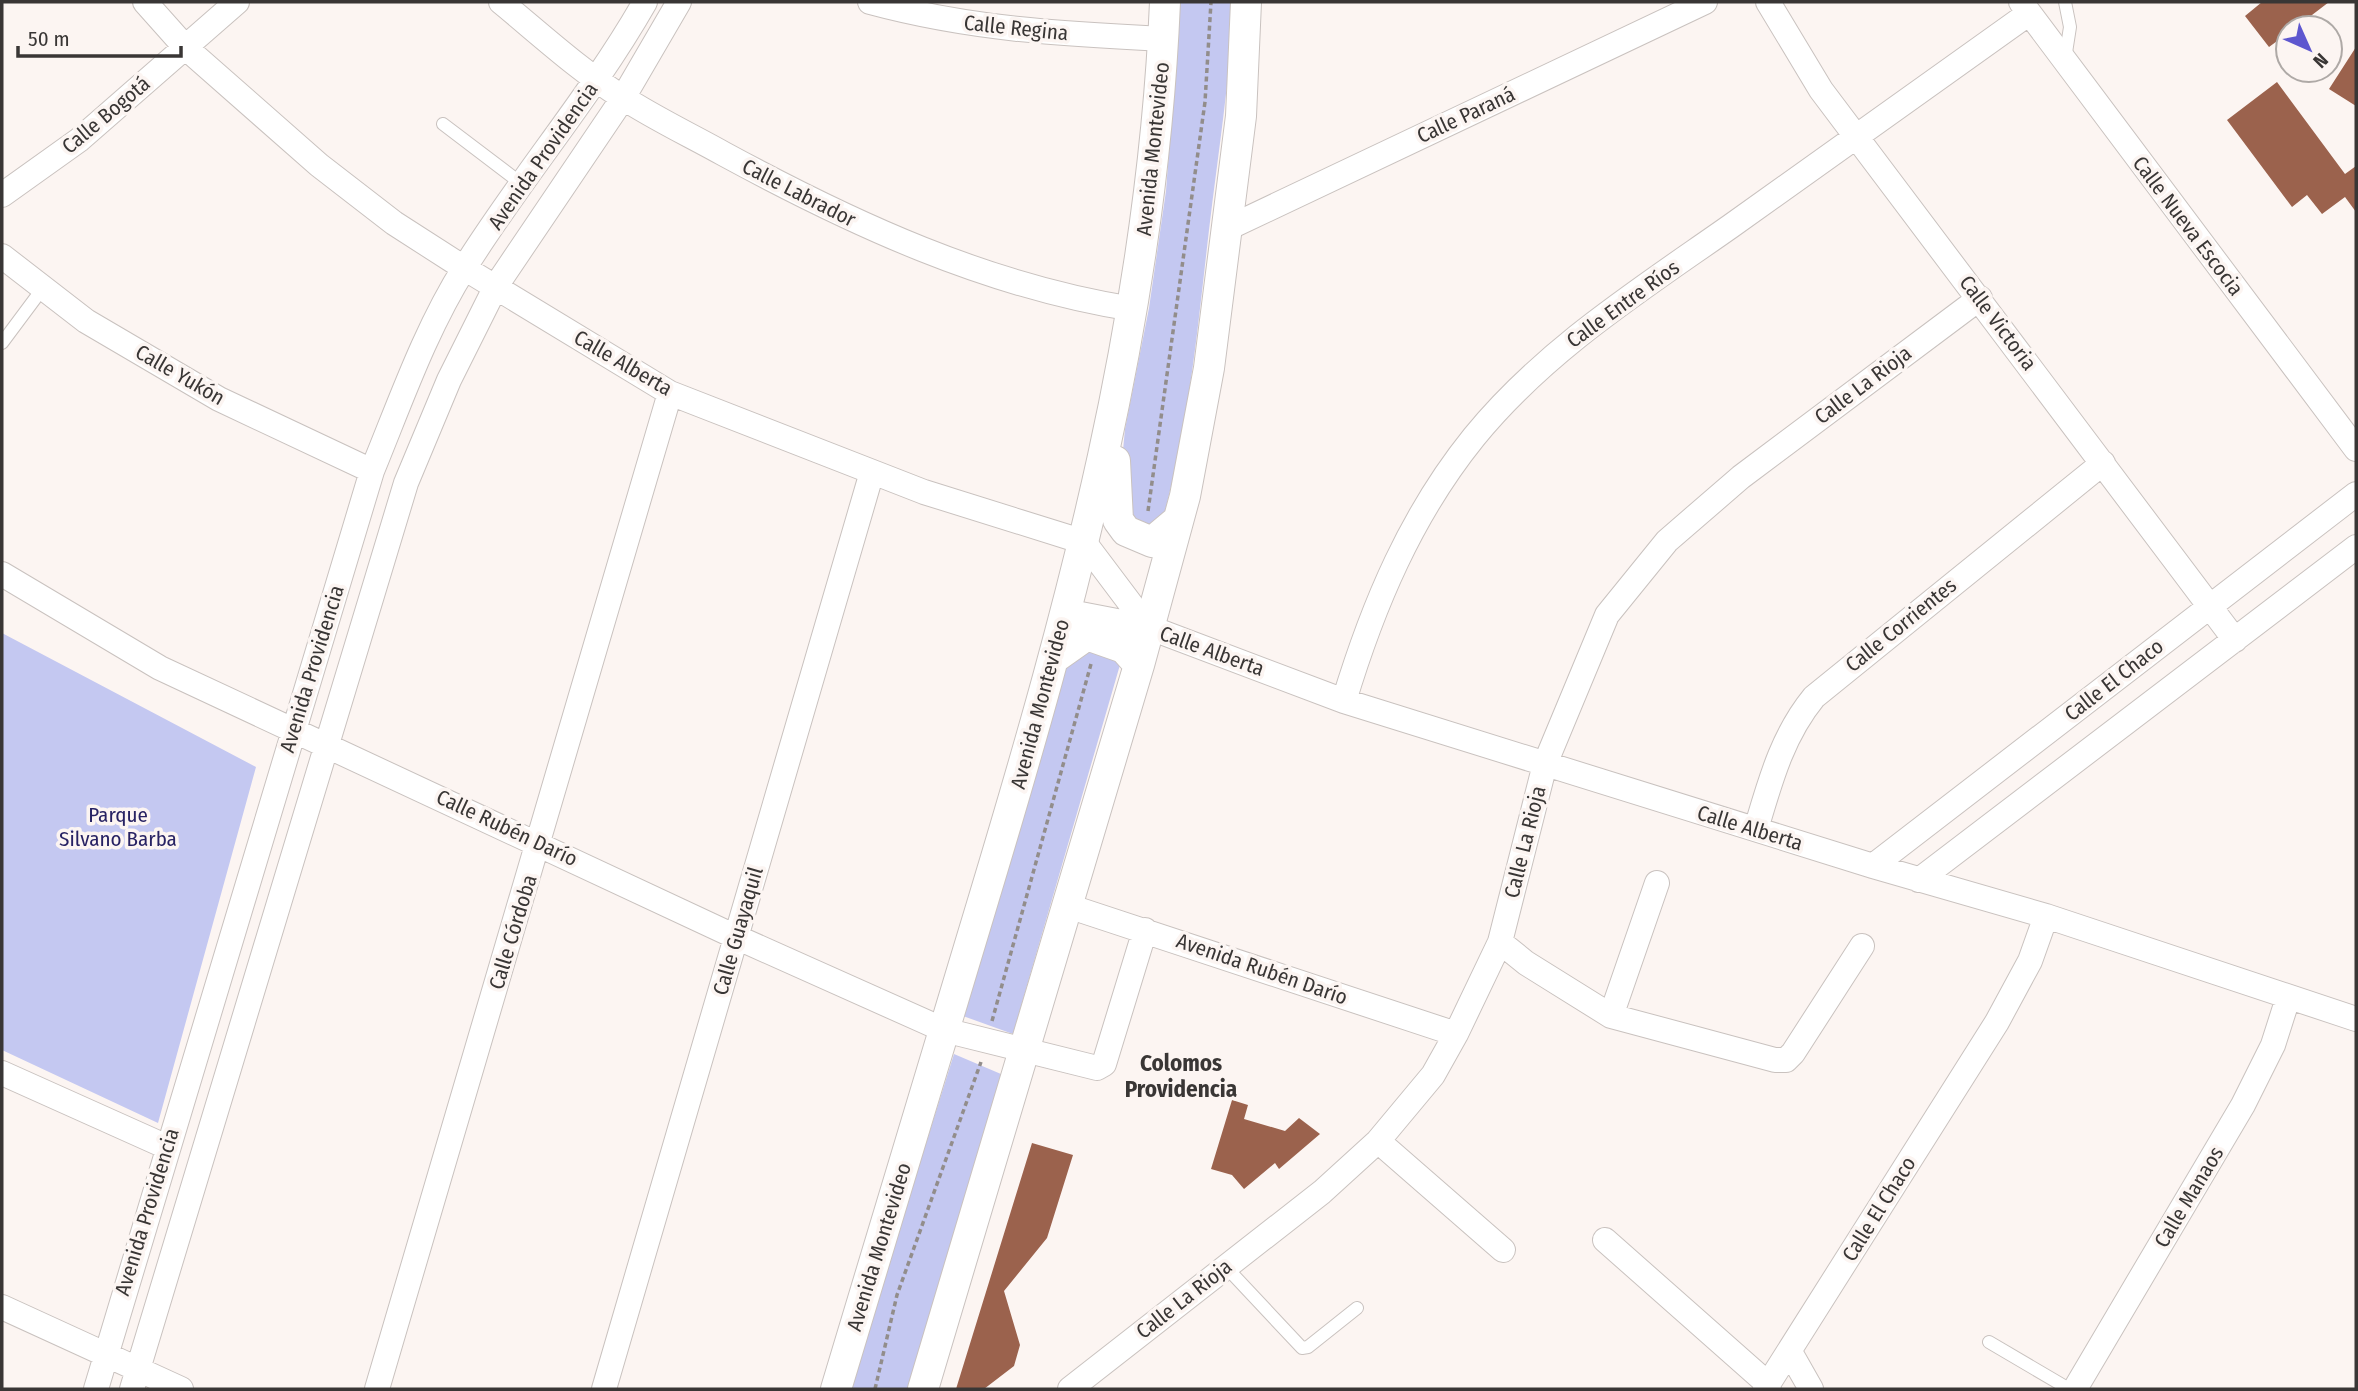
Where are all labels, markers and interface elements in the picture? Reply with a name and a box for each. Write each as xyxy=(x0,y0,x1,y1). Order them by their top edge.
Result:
street label: Calle Regina xyxy=(962,10,1070,46)
scale bar xyxy=(18,14,180,58)
north arrow xyxy=(2274,14,2344,84)
text: 50 m xyxy=(28,26,70,52)
text: N xyxy=(2309,49,2333,73)
street label: Avenida Montevideo xyxy=(1131,61,1175,237)
street label: Calle Bogotá xyxy=(57,71,155,159)
street label: Avenida Providencia xyxy=(483,77,603,235)
street label: Calle Paraná xyxy=(1413,81,1519,149)
street label: Calle Nueva Escocia xyxy=(2127,151,2249,301)
street label: Calle Labrador xyxy=(738,153,861,233)
street label: Calle Entre Ríos xyxy=(1561,254,1685,354)
street label: Calle Victoria xyxy=(1954,270,2042,376)
street label: Calle Alberta xyxy=(569,324,677,402)
street label: Calle Yukón xyxy=(131,339,229,411)
street label: Calle La Rioja xyxy=(1809,340,1917,430)
street label: Calle Corrientes xyxy=(1840,572,1962,678)
street label: Avenida Providencia xyxy=(274,582,350,756)
street label: Avenida Montevideo xyxy=(1005,616,1075,792)
street label: Calle Alberta xyxy=(1156,620,1268,682)
street label: Calle El Chaco xyxy=(2059,633,2169,727)
street label: Calle La Rioja xyxy=(1499,783,1551,901)
street label: Calle Rubén Darío xyxy=(432,784,582,872)
street label: Calle Alberta xyxy=(1694,800,1806,856)
park label: Parque Silvano Barba xyxy=(59,802,177,852)
street label: Calle Guayaquil xyxy=(707,863,769,998)
street label: Calle Córdoba xyxy=(483,872,543,992)
street label: Avenida Rubén Darío xyxy=(1173,927,1351,1011)
district label: Colomos Providencia xyxy=(1125,1049,1237,1103)
street label: Avenida Providencia xyxy=(109,1125,185,1299)
street label: Calle Manaos xyxy=(2149,1142,2229,1252)
street label: Calle El Chaco xyxy=(1837,1152,1921,1266)
street label: Avenida Montevideo xyxy=(841,1160,917,1334)
street label: Calle La Rioja xyxy=(1131,1253,1237,1345)

